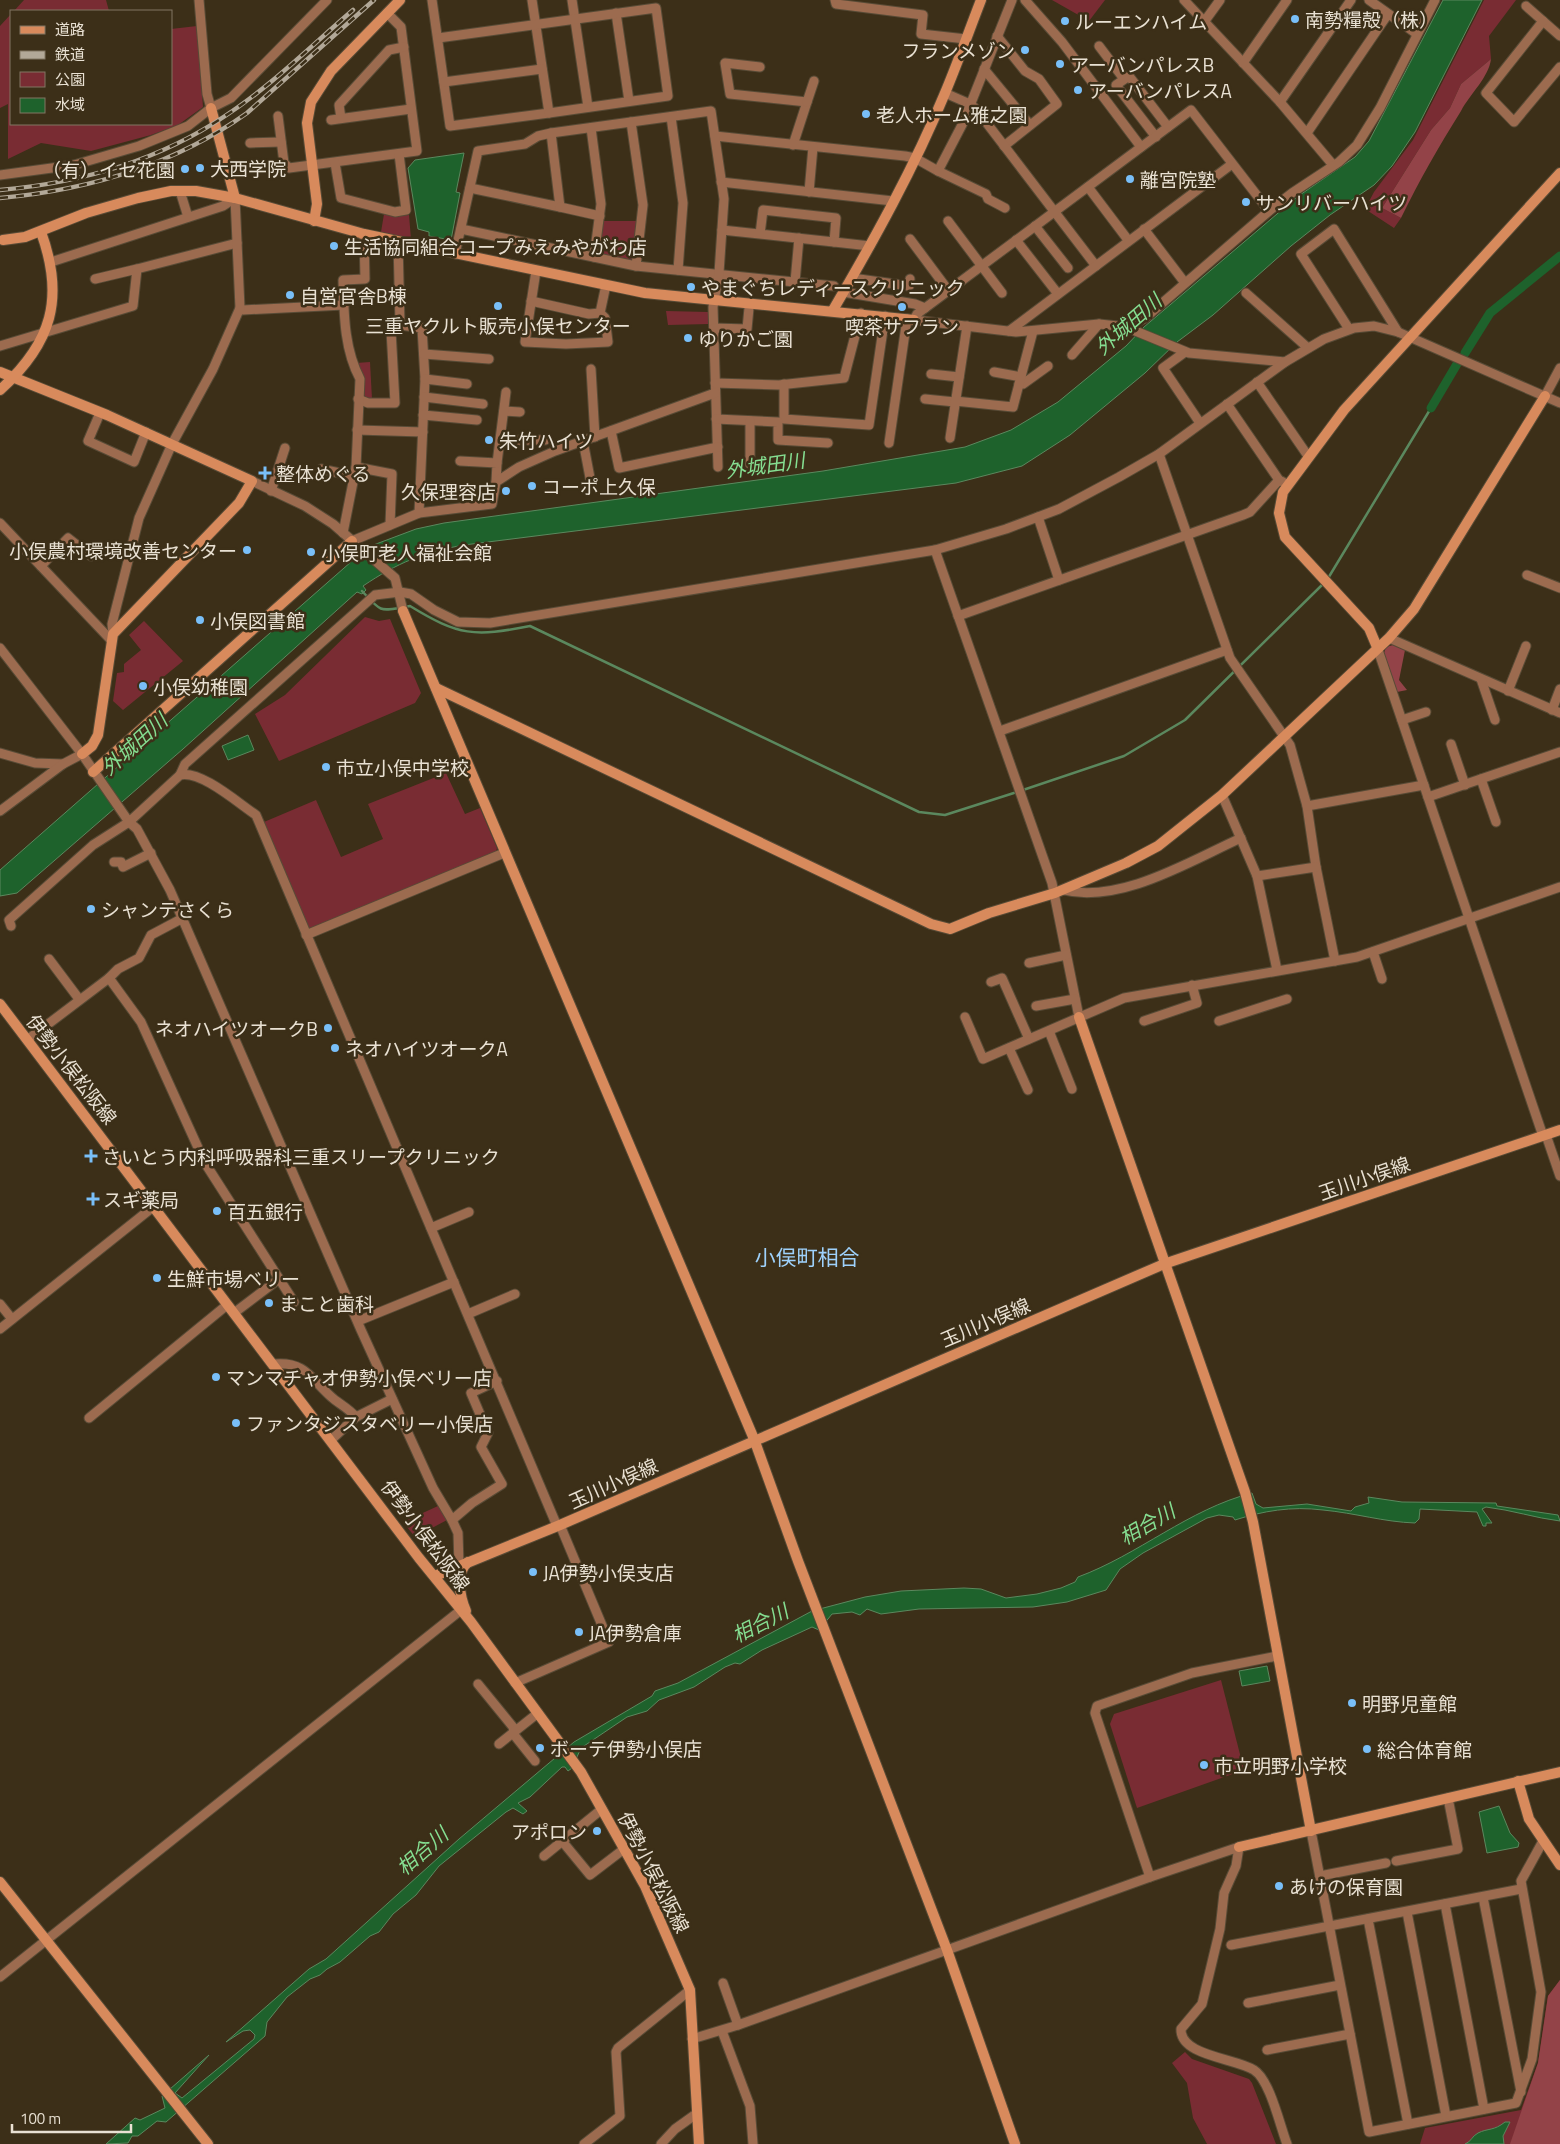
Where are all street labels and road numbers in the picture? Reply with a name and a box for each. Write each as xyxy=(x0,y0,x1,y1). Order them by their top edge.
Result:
street label: 伊勢小俣松阪線 xyxy=(20,1008,124,1130)
street label: 玉川小俣線 xyxy=(1314,1149,1414,1207)
street label: 玉川小俣線 xyxy=(936,1290,1034,1354)
street label: 玉川小俣線 xyxy=(564,1450,662,1516)
street label: 伊勢小俣松阪線 xyxy=(374,1473,478,1597)
street label: 伊勢小俣松阪線 xyxy=(611,1806,697,1938)

